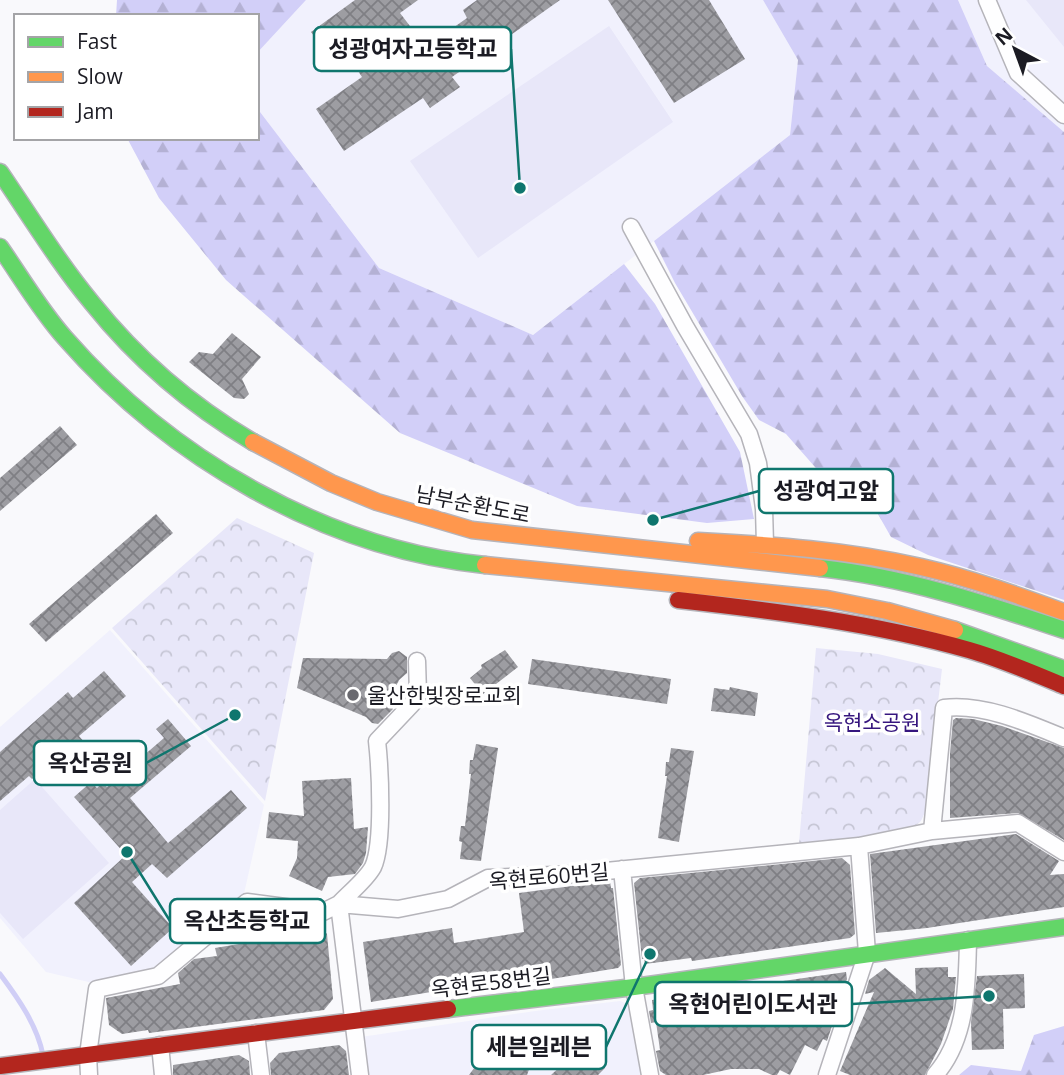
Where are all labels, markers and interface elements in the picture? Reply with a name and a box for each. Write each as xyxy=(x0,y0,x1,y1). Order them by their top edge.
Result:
legend xyxy=(14,14,259,140)
north arrow xyxy=(980,14,1050,84)
text: N xyxy=(989,21,1018,51)
text: Fast xyxy=(77,27,117,55)
callout: 성광여자고등학교 xyxy=(314,27,511,71)
text: 성광여자고등학교 xyxy=(328,32,498,64)
text: Slow xyxy=(77,62,123,90)
text: Jam xyxy=(75,97,114,125)
callout: 성광여고앞 xyxy=(759,469,893,513)
text: 성광여고앞 xyxy=(773,474,879,506)
street label: 남부순환도로 xyxy=(413,479,533,529)
place label: 울산한빛장로교회 xyxy=(367,681,522,709)
marker: 울산한빛장로교회 xyxy=(345,687,361,703)
park label: 옥현소공원 xyxy=(824,708,920,736)
callout: 옥산공원 xyxy=(34,741,146,785)
text: 옥산공원 xyxy=(48,746,132,778)
street label: 옥현로60번길 xyxy=(488,857,610,895)
callout: 옥산초등학교 xyxy=(170,899,325,943)
text: 옥산초등학교 xyxy=(184,904,310,936)
street label: 옥현로58번길 xyxy=(429,961,553,1003)
callout: 옥현어린이도서관 xyxy=(655,982,852,1026)
text: 옥현어린이도서관 xyxy=(668,987,838,1019)
callout: 세븐일레븐 xyxy=(472,1025,606,1069)
text: 세븐일레븐 xyxy=(486,1030,592,1062)

